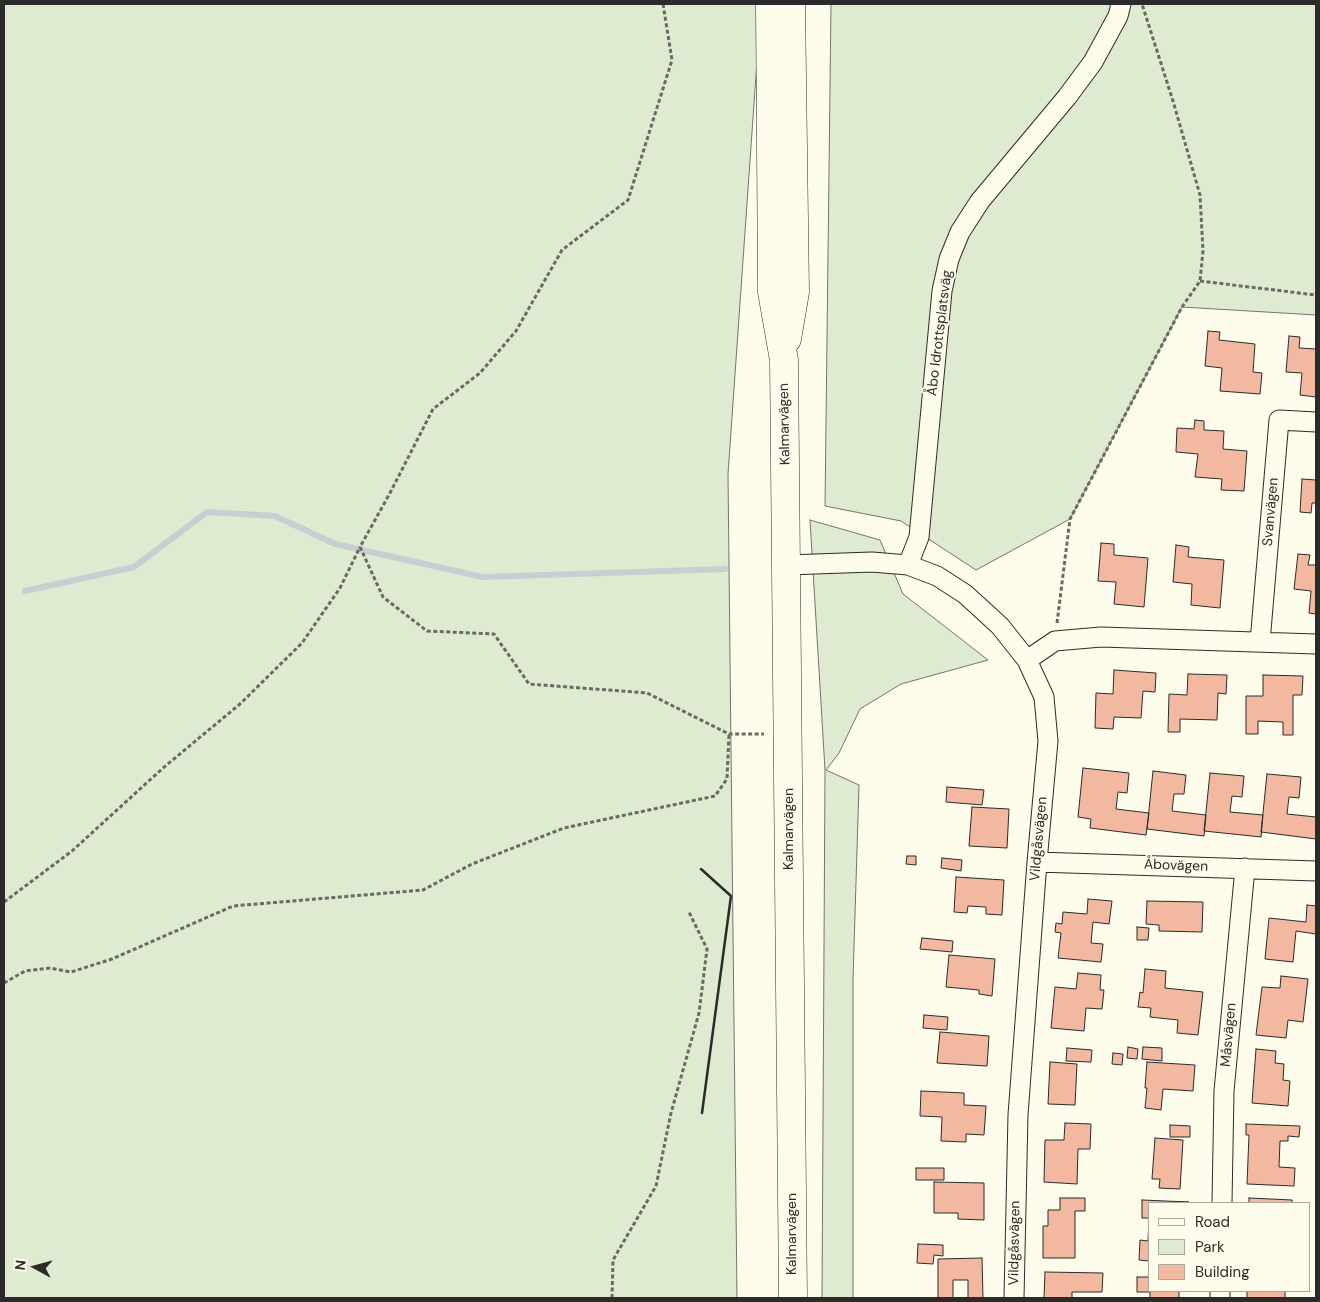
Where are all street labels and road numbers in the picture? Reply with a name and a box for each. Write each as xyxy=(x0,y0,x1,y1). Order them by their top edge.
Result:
street label: Åbo Idrottsplatsväg xyxy=(924,269,956,397)
street label: Kalmarvägen xyxy=(776,383,794,465)
street label: Svanvägen xyxy=(1260,477,1282,547)
street label: Kalmarvägen xyxy=(781,788,797,870)
street label: Vildgåsvägen xyxy=(1027,796,1051,882)
street label: Åbovägen xyxy=(1144,856,1208,876)
street label: Måsvägen xyxy=(1218,1002,1240,1068)
street label: Kalmarvägen xyxy=(784,1193,800,1275)
street label: Vildgåsvägen xyxy=(1006,1200,1024,1286)

